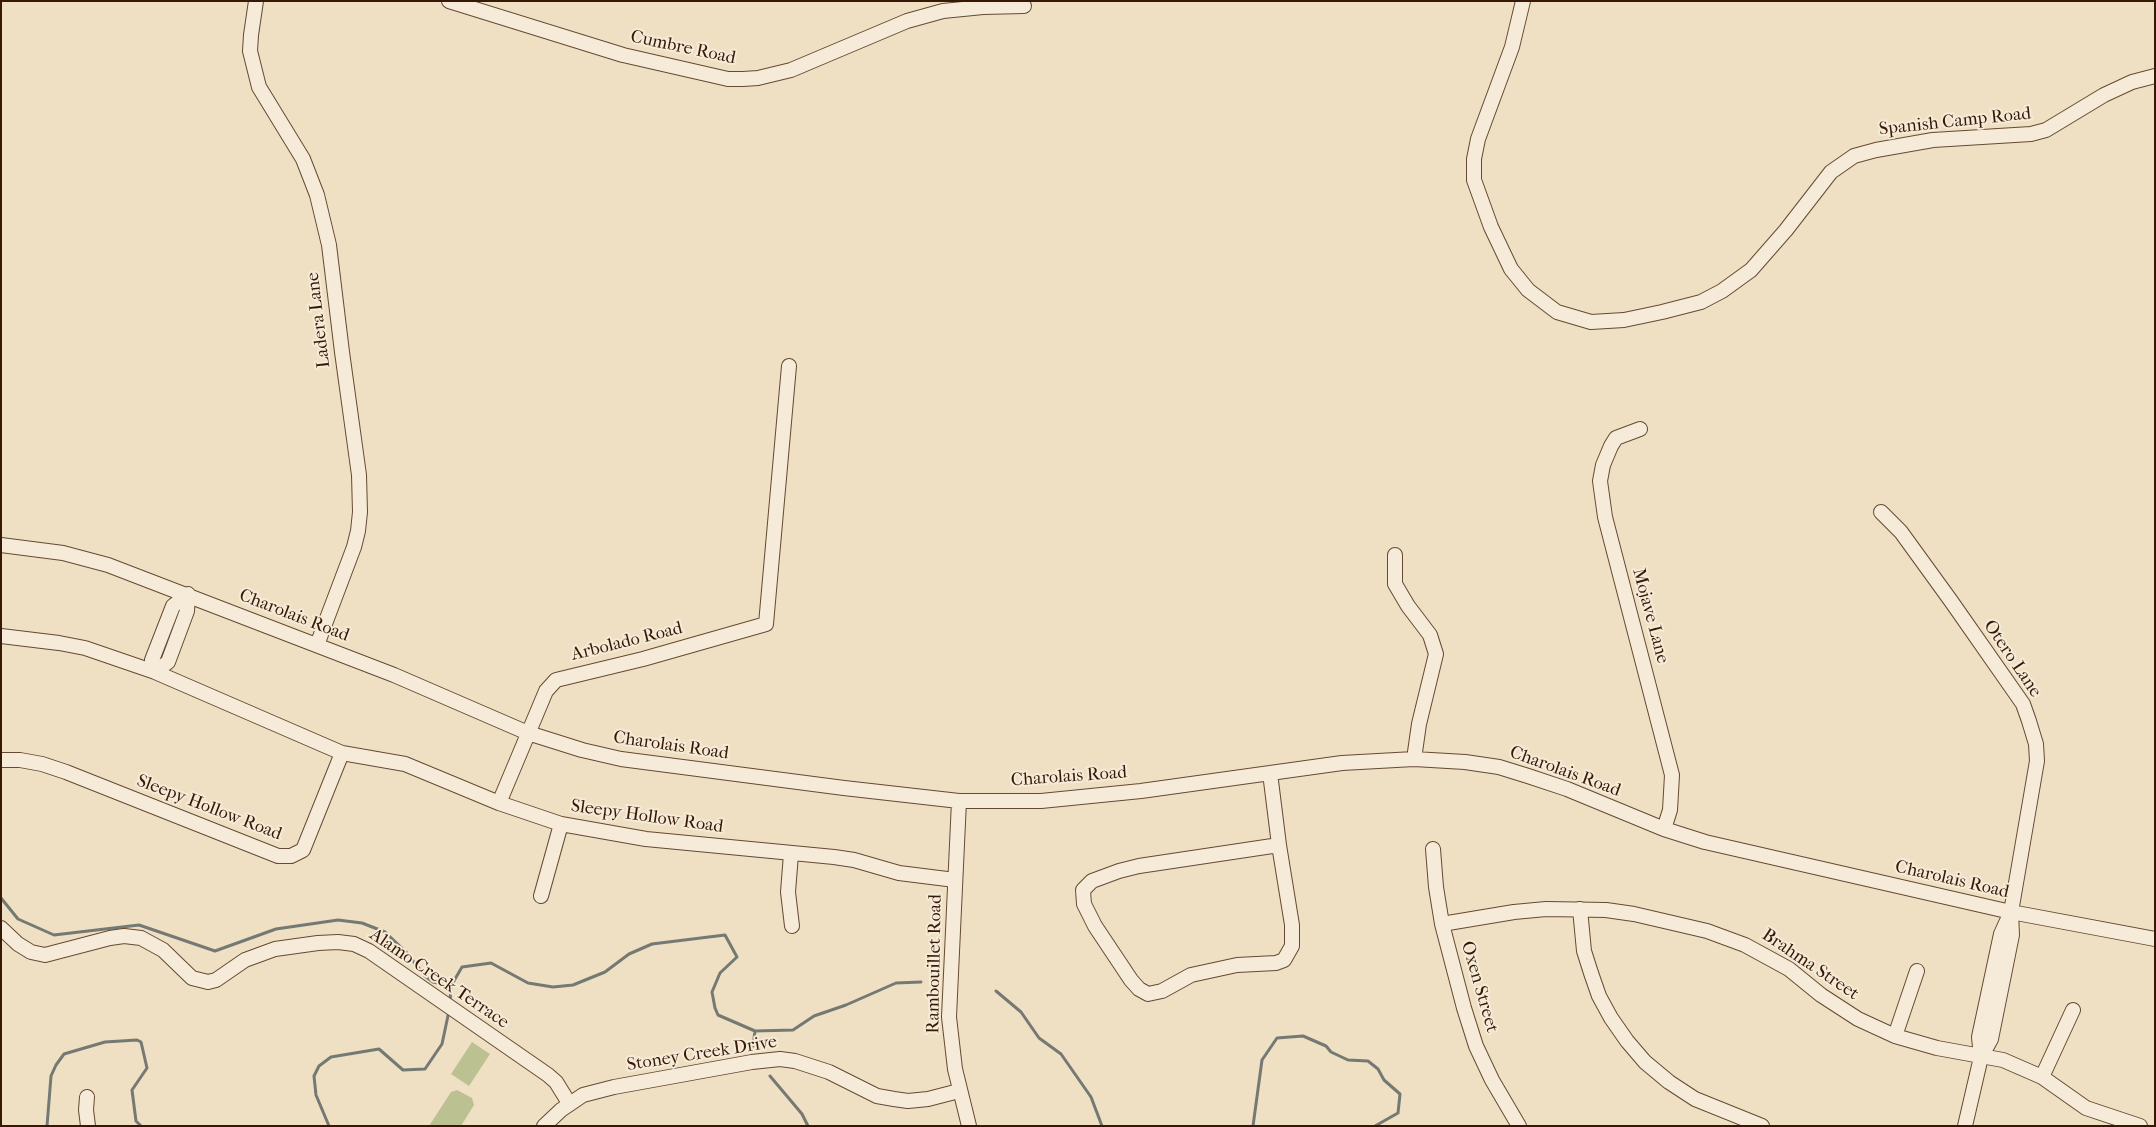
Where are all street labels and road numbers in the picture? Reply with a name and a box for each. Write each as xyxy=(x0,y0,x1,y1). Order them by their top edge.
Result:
street label: Cumbre Road xyxy=(628,26,738,70)
street label: Spanish Camp Road xyxy=(1878,103,2032,141)
street label: Ladera Lane xyxy=(302,271,336,369)
street label: Mojave Lane xyxy=(1627,566,1673,666)
street label: Charolais Road xyxy=(236,585,352,647)
street label: Otero Lane xyxy=(1978,616,2046,702)
street label: Arbolado Road xyxy=(569,618,685,666)
street label: Charolais Road xyxy=(612,727,730,765)
street label: Charolais Road xyxy=(1507,742,1623,802)
street label: Charolais Road xyxy=(1010,762,1128,792)
street label: Sleepy Hollow Road xyxy=(133,770,285,846)
street label: Sleepy Hollow Road xyxy=(569,796,725,838)
street label: Charolais Road xyxy=(1893,856,2011,904)
street label: Rambouillet Road xyxy=(923,894,947,1034)
street label: Alamo Creek Terrace xyxy=(365,924,513,1034)
street label: Brahma Street xyxy=(1757,925,1863,1005)
street label: Oxen Street xyxy=(1456,939,1502,1035)
street label: Stoney Creek Drive xyxy=(625,1031,779,1077)

